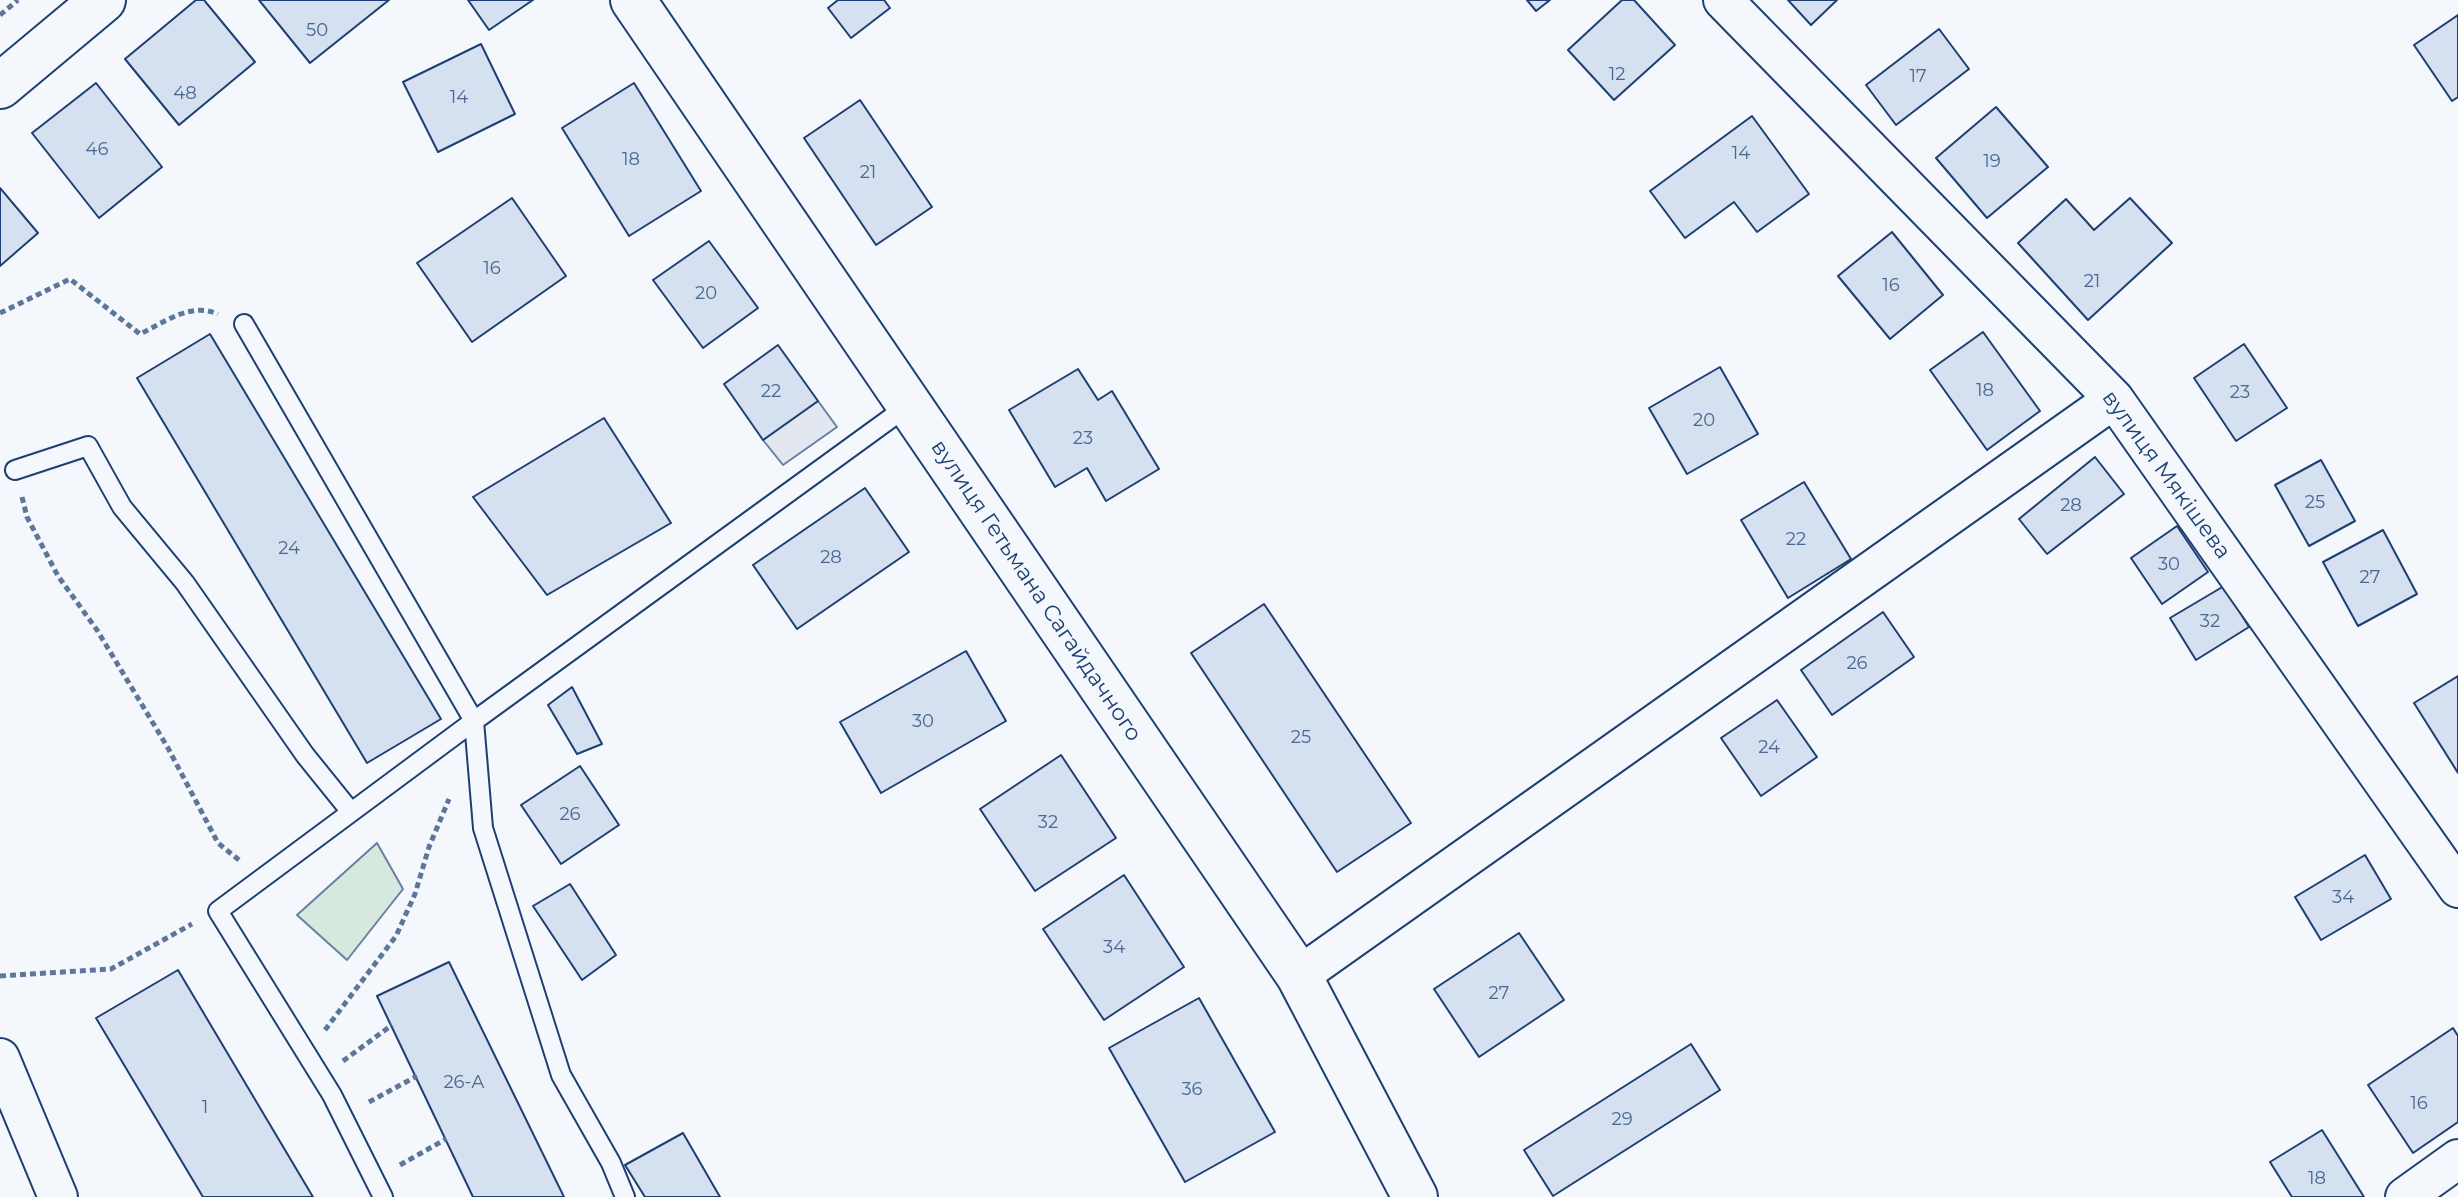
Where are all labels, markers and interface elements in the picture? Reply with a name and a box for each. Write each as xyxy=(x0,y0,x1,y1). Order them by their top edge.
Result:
house number: 50 xyxy=(306,20,328,42)
house number: 12 xyxy=(1609,64,1625,86)
house number: 17 xyxy=(1909,66,1927,88)
house number: 48 xyxy=(173,83,197,105)
house number: 14 xyxy=(450,87,468,109)
house number: 46 xyxy=(86,139,108,161)
house number: 14 xyxy=(1732,143,1750,165)
house number: 18 xyxy=(622,149,640,171)
house number: 19 xyxy=(1983,151,2001,173)
house number: 21 xyxy=(860,162,876,184)
house number: 16 xyxy=(483,258,501,280)
house number: 21 xyxy=(2084,271,2100,293)
house number: 16 xyxy=(1882,275,1900,297)
house number: 20 xyxy=(695,283,717,305)
house number: 18 xyxy=(1976,380,1994,402)
house number: 22 xyxy=(761,381,781,403)
house number: 23 xyxy=(2230,382,2250,404)
street label: вулиця Мякішева xyxy=(2096,386,2236,564)
house number: 20 xyxy=(1693,410,1715,432)
house number: 23 xyxy=(1073,428,1093,450)
street label: вулиця Гетьмана Сагайдачного xyxy=(925,435,1147,747)
house number: 25 xyxy=(2305,492,2325,514)
house number: 28 xyxy=(2060,495,2082,517)
house number: 22 xyxy=(1786,529,1806,551)
house number: 24 xyxy=(278,538,300,560)
house number: 28 xyxy=(820,547,842,569)
house number: 30 xyxy=(2158,554,2180,576)
house number: 27 xyxy=(2360,567,2380,589)
house number: 32 xyxy=(2200,611,2220,633)
house number: 26 xyxy=(1846,653,1868,675)
house number: 30 xyxy=(912,711,934,733)
house number: 25 xyxy=(1291,727,1311,749)
house number: 24 xyxy=(1758,737,1780,759)
house number: 26 xyxy=(559,804,581,826)
house number: 32 xyxy=(1038,812,1058,834)
house number: 34 xyxy=(2332,887,2354,909)
house number: 34 xyxy=(1103,937,1125,959)
house number: 27 xyxy=(1489,983,1509,1005)
house number: 26-А xyxy=(443,1072,485,1094)
house number: 36 xyxy=(1181,1079,1203,1101)
house number: 16 xyxy=(2410,1093,2428,1115)
house number: 1 xyxy=(202,1097,208,1119)
house number: 29 xyxy=(1611,1109,1633,1131)
house number: 18 xyxy=(2308,1168,2326,1190)

